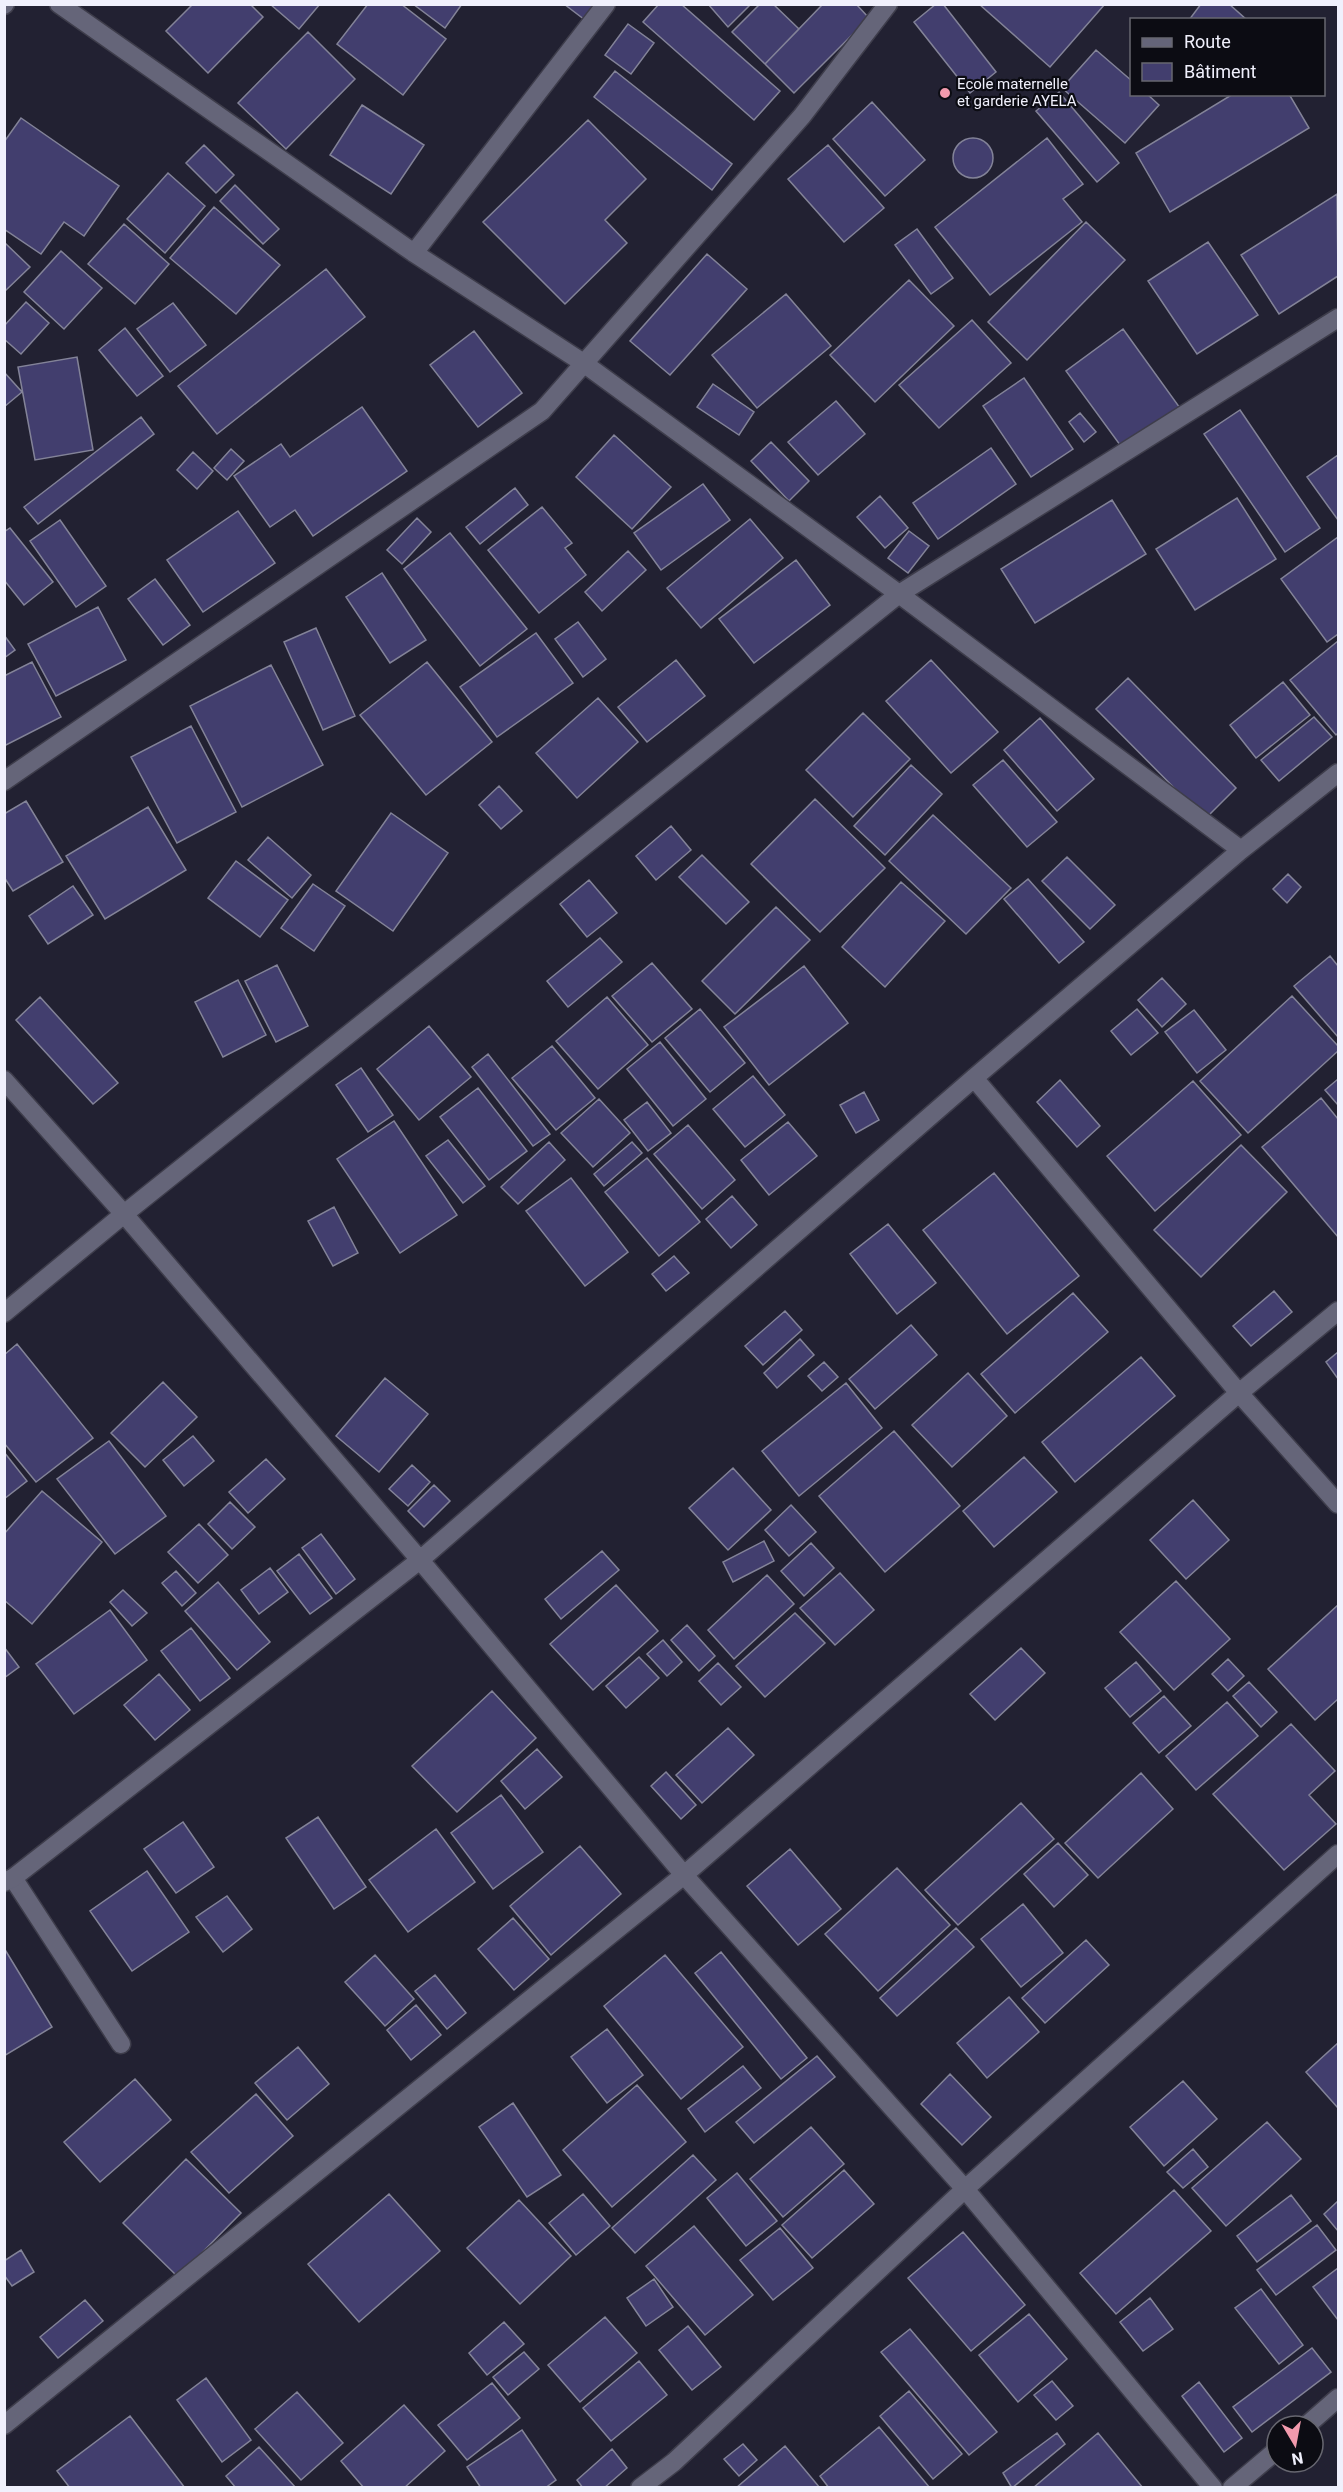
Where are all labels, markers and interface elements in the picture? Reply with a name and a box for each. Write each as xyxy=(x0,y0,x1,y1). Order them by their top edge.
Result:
legend xyxy=(1130,18,1325,96)
text: Route xyxy=(1184,31,1231,52)
text: Bâtiment xyxy=(1184,61,1257,82)
place label: Ecole maternelle et garderie AYELA xyxy=(957,75,1077,110)
marker: Ecole maternelle et garderie AYELA xyxy=(938,86,952,100)
north arrow xyxy=(1265,2414,1325,2474)
text: N xyxy=(1290,2448,1305,2469)

